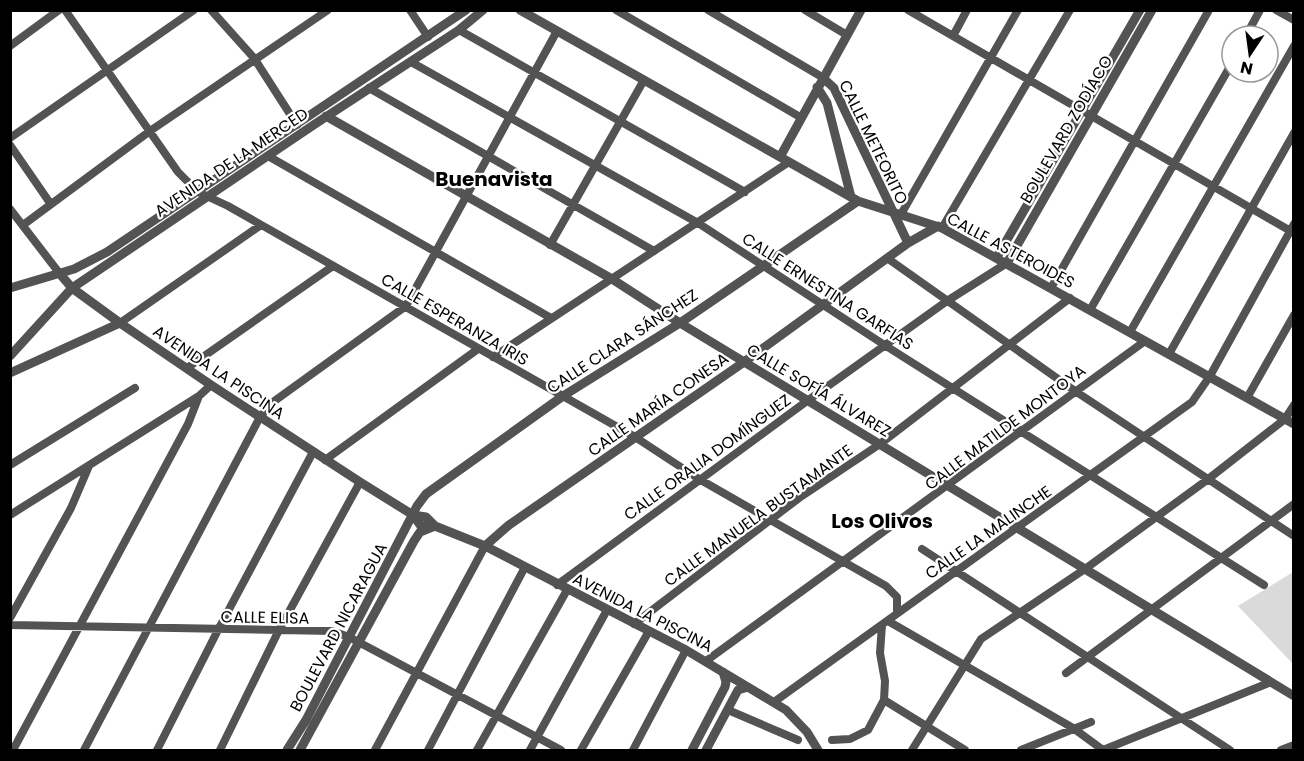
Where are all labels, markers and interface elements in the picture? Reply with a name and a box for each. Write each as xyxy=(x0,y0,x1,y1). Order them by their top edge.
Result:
north arrow xyxy=(1220,24,1280,84)
street label: BOULEVARD ZODÍACO xyxy=(1015,51,1118,207)
text: N xyxy=(1238,56,1255,81)
street label: CALLE METEORITO xyxy=(833,76,914,208)
street label: AVENIDA DE LA MERCED xyxy=(150,102,313,222)
district label: Buenavista xyxy=(435,165,553,193)
street label: CALLE ASTEROIDES xyxy=(943,207,1079,294)
street label: CALLE ERNESTINA GARFIAS xyxy=(737,227,918,356)
street label: CALLE ESPERANZA IRIS xyxy=(377,268,533,371)
street label: CALLE CLARA SÁNCHEZ xyxy=(542,284,702,399)
street label: AVENIDA LA PISCINA xyxy=(148,320,289,425)
street label: CALLE SOFÍA ÁLVAREZ xyxy=(742,338,895,443)
street label: CALLE MARÍA CONESA xyxy=(583,347,734,462)
street label: CALLE MATILDE MONTOYA xyxy=(920,359,1091,496)
street label: CALLE ORALIA DOMÍNGUEZ xyxy=(619,389,796,526)
street label: CALLE MANUELA BUSTAMANTE xyxy=(659,439,857,592)
street label: CALLE LA MALINCHE xyxy=(920,480,1056,585)
district label: Los Olivos xyxy=(831,507,933,535)
street label: BOULEVARD NICARAGUA xyxy=(284,539,393,716)
street label: AVENIDA LA PISCINA xyxy=(569,567,717,658)
street label: CALLE ELISA xyxy=(220,605,310,630)

